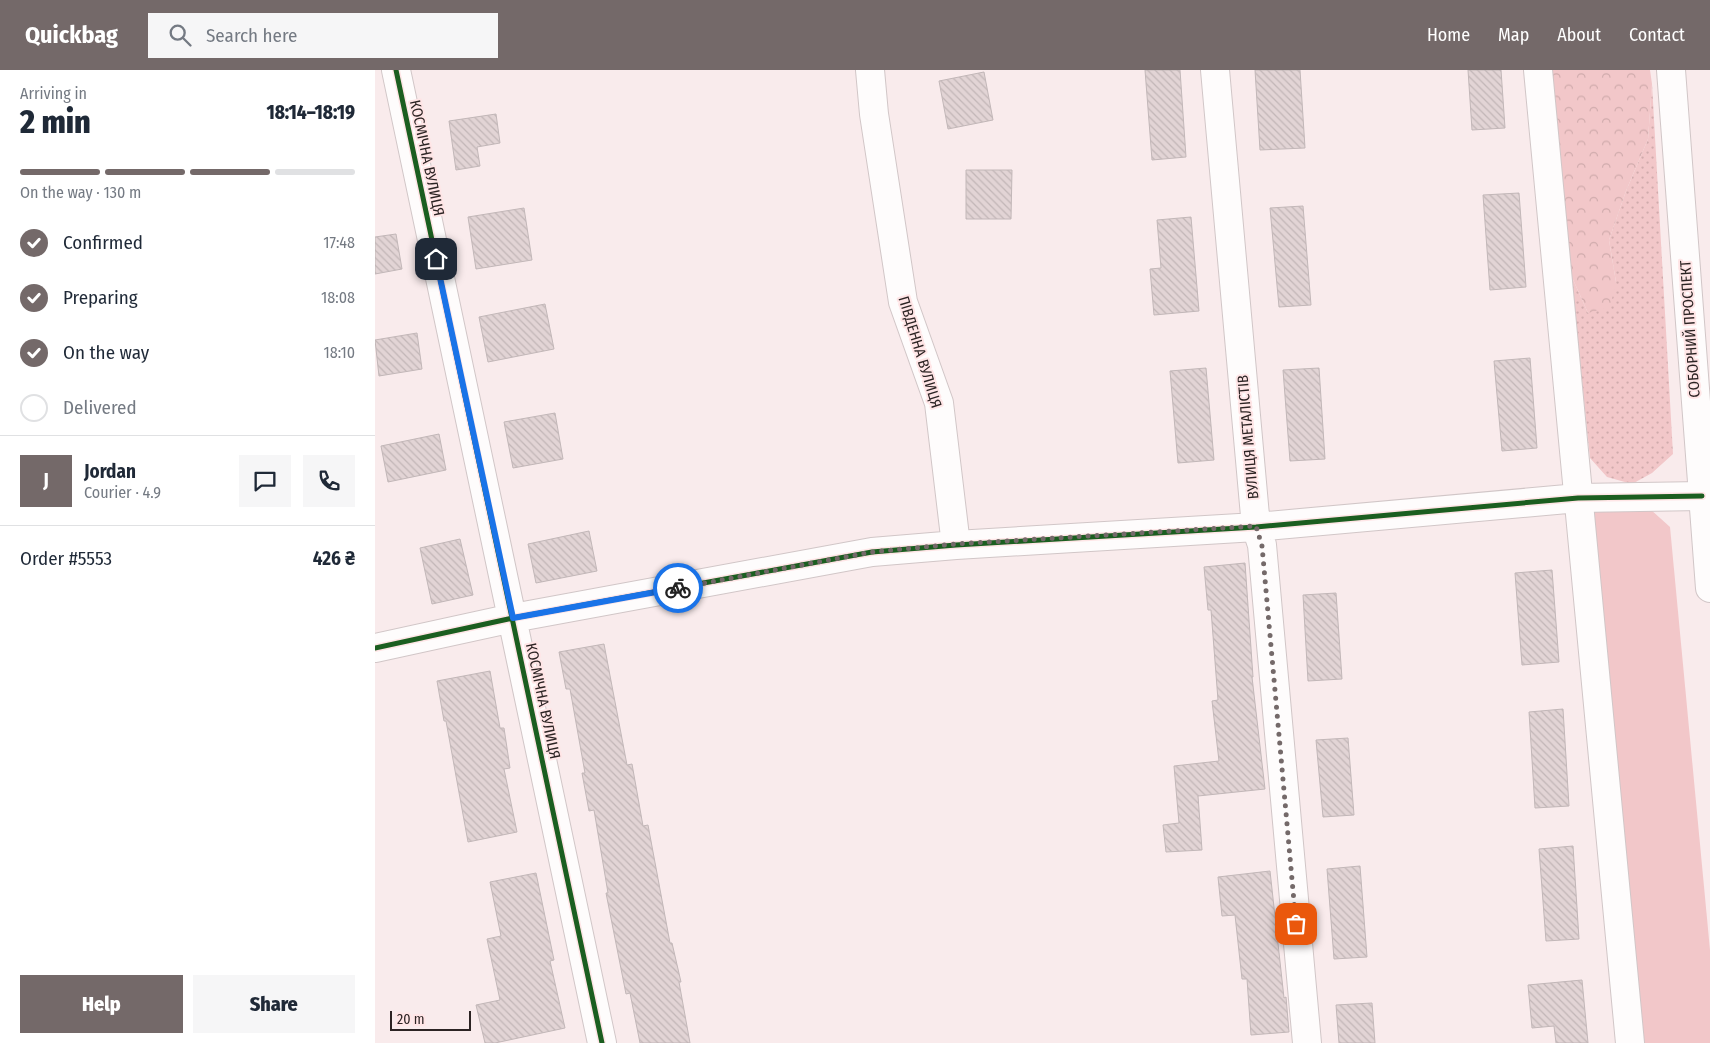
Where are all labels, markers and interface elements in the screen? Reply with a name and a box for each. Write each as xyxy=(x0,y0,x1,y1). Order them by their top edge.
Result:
search box xyxy=(148,13,498,58)
text: Quickbag xyxy=(25,21,118,49)
icon: search xyxy=(166,21,194,49)
text: Search here xyxy=(206,24,297,47)
text: Home xyxy=(1427,24,1470,46)
text: Map xyxy=(1498,24,1529,46)
text: About xyxy=(1557,24,1601,46)
text: Contact xyxy=(1629,24,1685,46)
text: Arriving in xyxy=(20,84,87,103)
street label: КОСМІЧНА ВУЛИЦЯ xyxy=(406,98,448,218)
text: 18:14–18:19 xyxy=(266,101,355,124)
text: 2 min xyxy=(20,103,91,141)
text: On the way · 130 m xyxy=(20,183,141,202)
icon: check xyxy=(20,229,48,257)
text: Confirmed xyxy=(63,231,143,254)
text: 17:48 xyxy=(323,233,355,252)
pin xyxy=(415,238,457,280)
icon: home xyxy=(422,245,450,273)
street label: СОБОРНИЙ ПРОСПЕКТ xyxy=(1676,260,1704,398)
icon: check xyxy=(20,284,48,312)
text: Preparing xyxy=(63,286,138,309)
text: 18:08 xyxy=(321,288,355,307)
street label: ПІВДЕННА ВУЛИЦЯ xyxy=(894,294,946,410)
icon: check xyxy=(20,339,48,367)
text: On the way xyxy=(63,341,149,364)
text: 18:10 xyxy=(323,343,355,362)
street label: ВУЛИЦЯ МЕТАЛІСТІВ xyxy=(1234,374,1262,500)
text: Delivered xyxy=(63,396,137,419)
button: chat xyxy=(239,455,291,507)
button: phone xyxy=(303,455,355,507)
text: Jordan xyxy=(84,460,136,483)
text: J xyxy=(43,469,49,492)
text: Courier · 4.9 xyxy=(84,483,161,502)
text: Order #5553 xyxy=(20,547,112,570)
text: 426 ₴ xyxy=(313,547,355,570)
courier xyxy=(653,563,703,613)
icon: bike xyxy=(664,574,692,602)
street label: КОСМІЧНА ВУЛИЦЯ xyxy=(522,641,564,761)
pin xyxy=(1275,903,1317,945)
icon: bag xyxy=(1282,910,1310,938)
button: Help xyxy=(20,975,183,1033)
button: Share xyxy=(193,975,355,1033)
scale bar xyxy=(390,1008,471,1031)
text: 20 m xyxy=(397,1011,425,1028)

